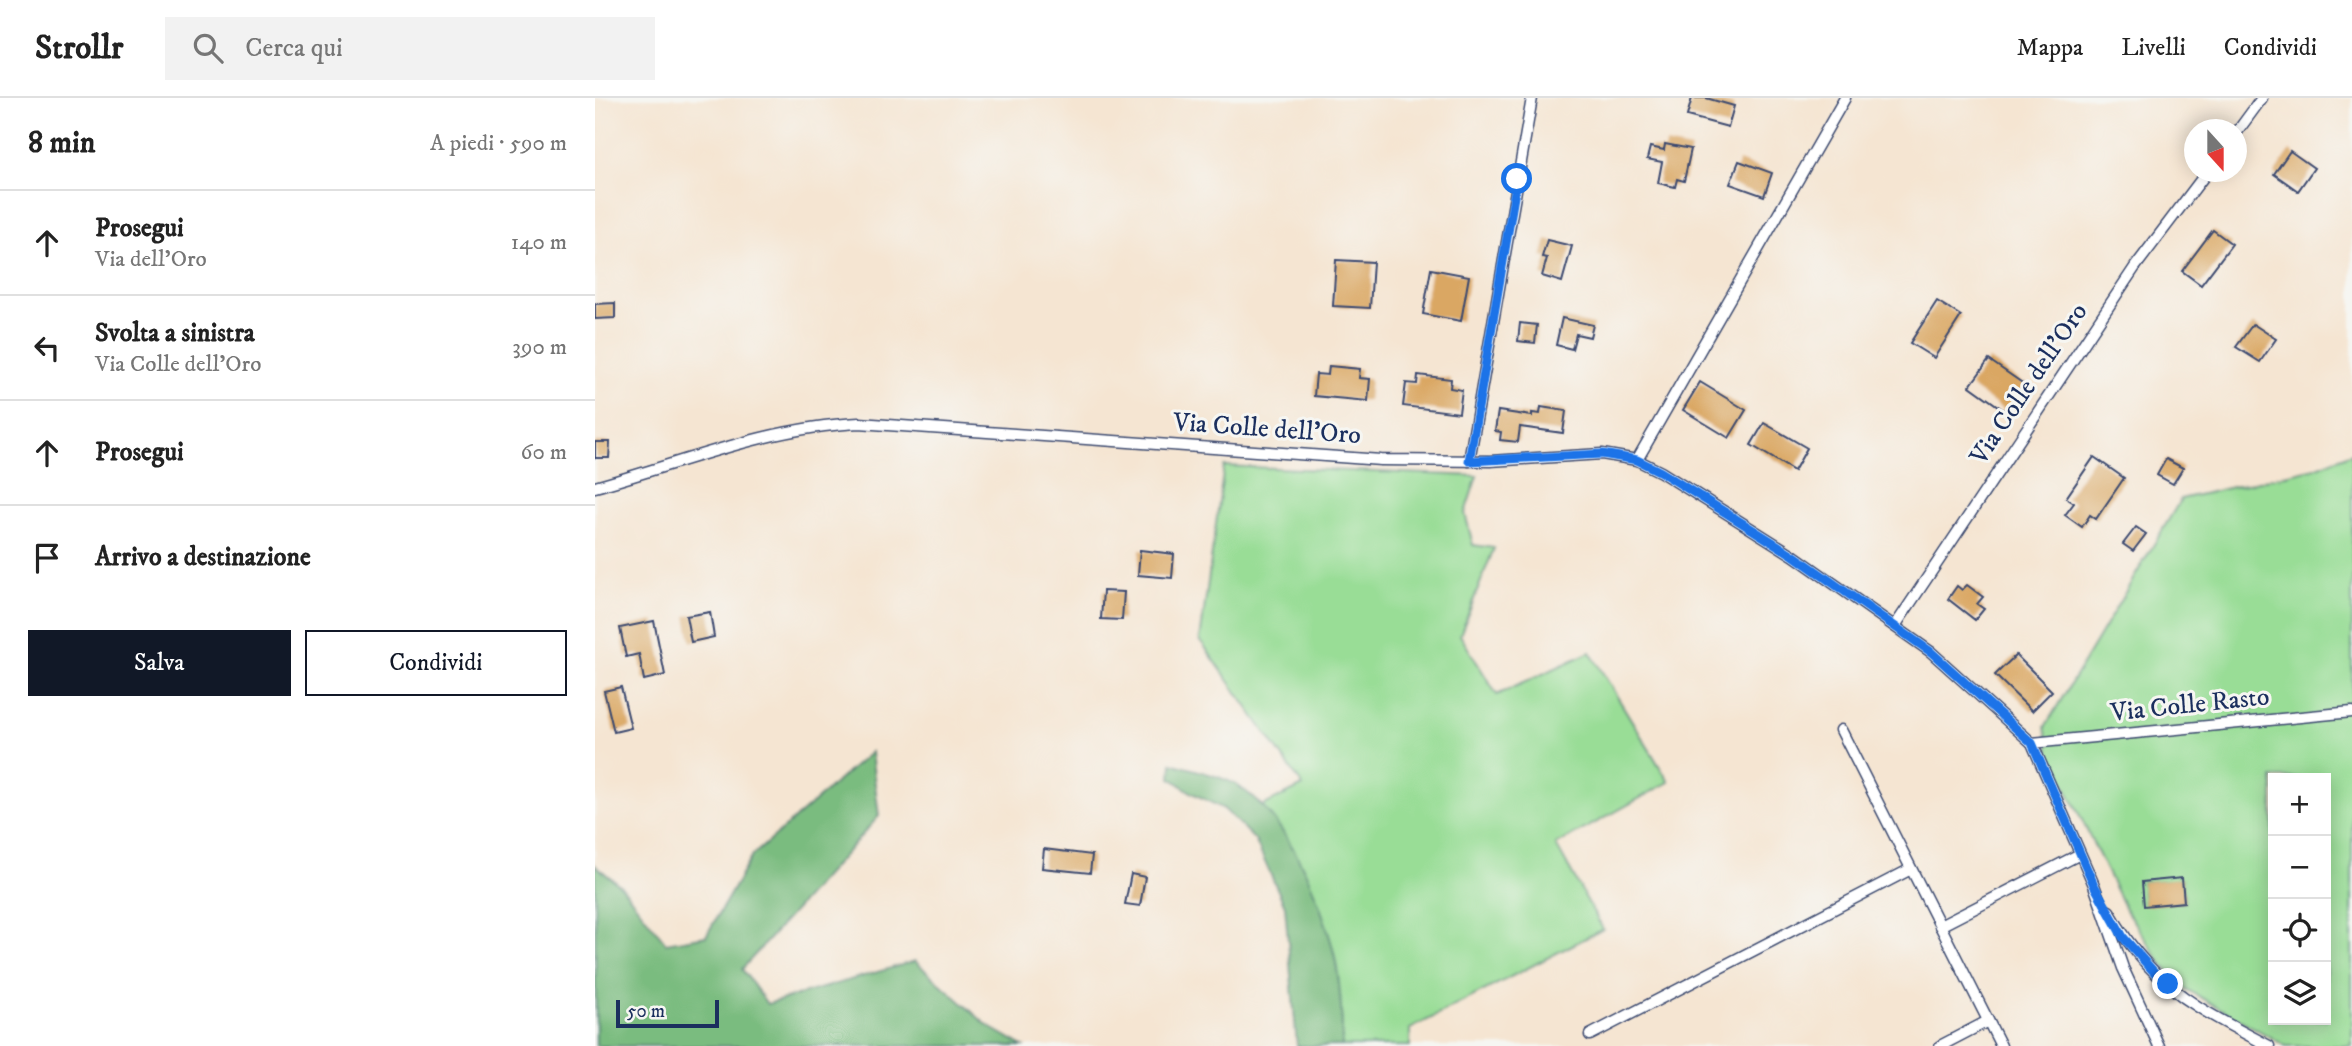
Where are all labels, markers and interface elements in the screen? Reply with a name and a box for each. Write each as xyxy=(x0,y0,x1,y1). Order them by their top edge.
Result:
search box xyxy=(165,17,655,80)
text: Strollr xyxy=(35,28,123,69)
icon: search xyxy=(189,29,227,67)
text: Cerca qui xyxy=(245,32,343,65)
text: Mappa xyxy=(2017,33,2083,63)
text: Livelli xyxy=(2121,33,2186,63)
text: Condividi xyxy=(2224,33,2317,63)
north arrow xyxy=(2184,119,2247,182)
text: 8 min xyxy=(28,125,95,162)
text: A piedi · 590 m xyxy=(430,129,567,158)
route start xyxy=(1501,163,1532,194)
text: Prosegui xyxy=(95,212,184,245)
icon: ahead xyxy=(28,224,66,262)
text: 140 m xyxy=(511,228,567,257)
text: Via dell'Oro xyxy=(95,245,207,274)
street label: Via Colle dell'Oro xyxy=(1962,297,2095,472)
text: Svolta a sinistra xyxy=(95,317,255,350)
icon: left xyxy=(28,329,66,367)
text: 390 m xyxy=(512,333,567,362)
text: Via Colle dell'Oro xyxy=(95,350,261,379)
street label: Via Colle dell'Oro xyxy=(1171,406,1362,452)
icon: ahead xyxy=(28,434,66,472)
text: Prosegui xyxy=(95,436,184,469)
text: 60 m xyxy=(520,438,567,467)
icon: arrive xyxy=(28,539,66,577)
text: Arrivo a destinazione xyxy=(95,541,311,574)
button: Salva xyxy=(28,630,291,696)
button: Condividi xyxy=(305,630,567,696)
street label: Via Colle Rasto xyxy=(2108,680,2271,730)
map controls xyxy=(2268,773,2331,1025)
button: + xyxy=(2268,773,2331,836)
button: − xyxy=(2268,836,2331,899)
button: locate xyxy=(2268,899,2331,962)
button: layers xyxy=(2268,962,2331,1025)
route end xyxy=(2152,968,2183,999)
scale bar xyxy=(616,997,719,1029)
text: 50 m xyxy=(627,1000,665,1023)

